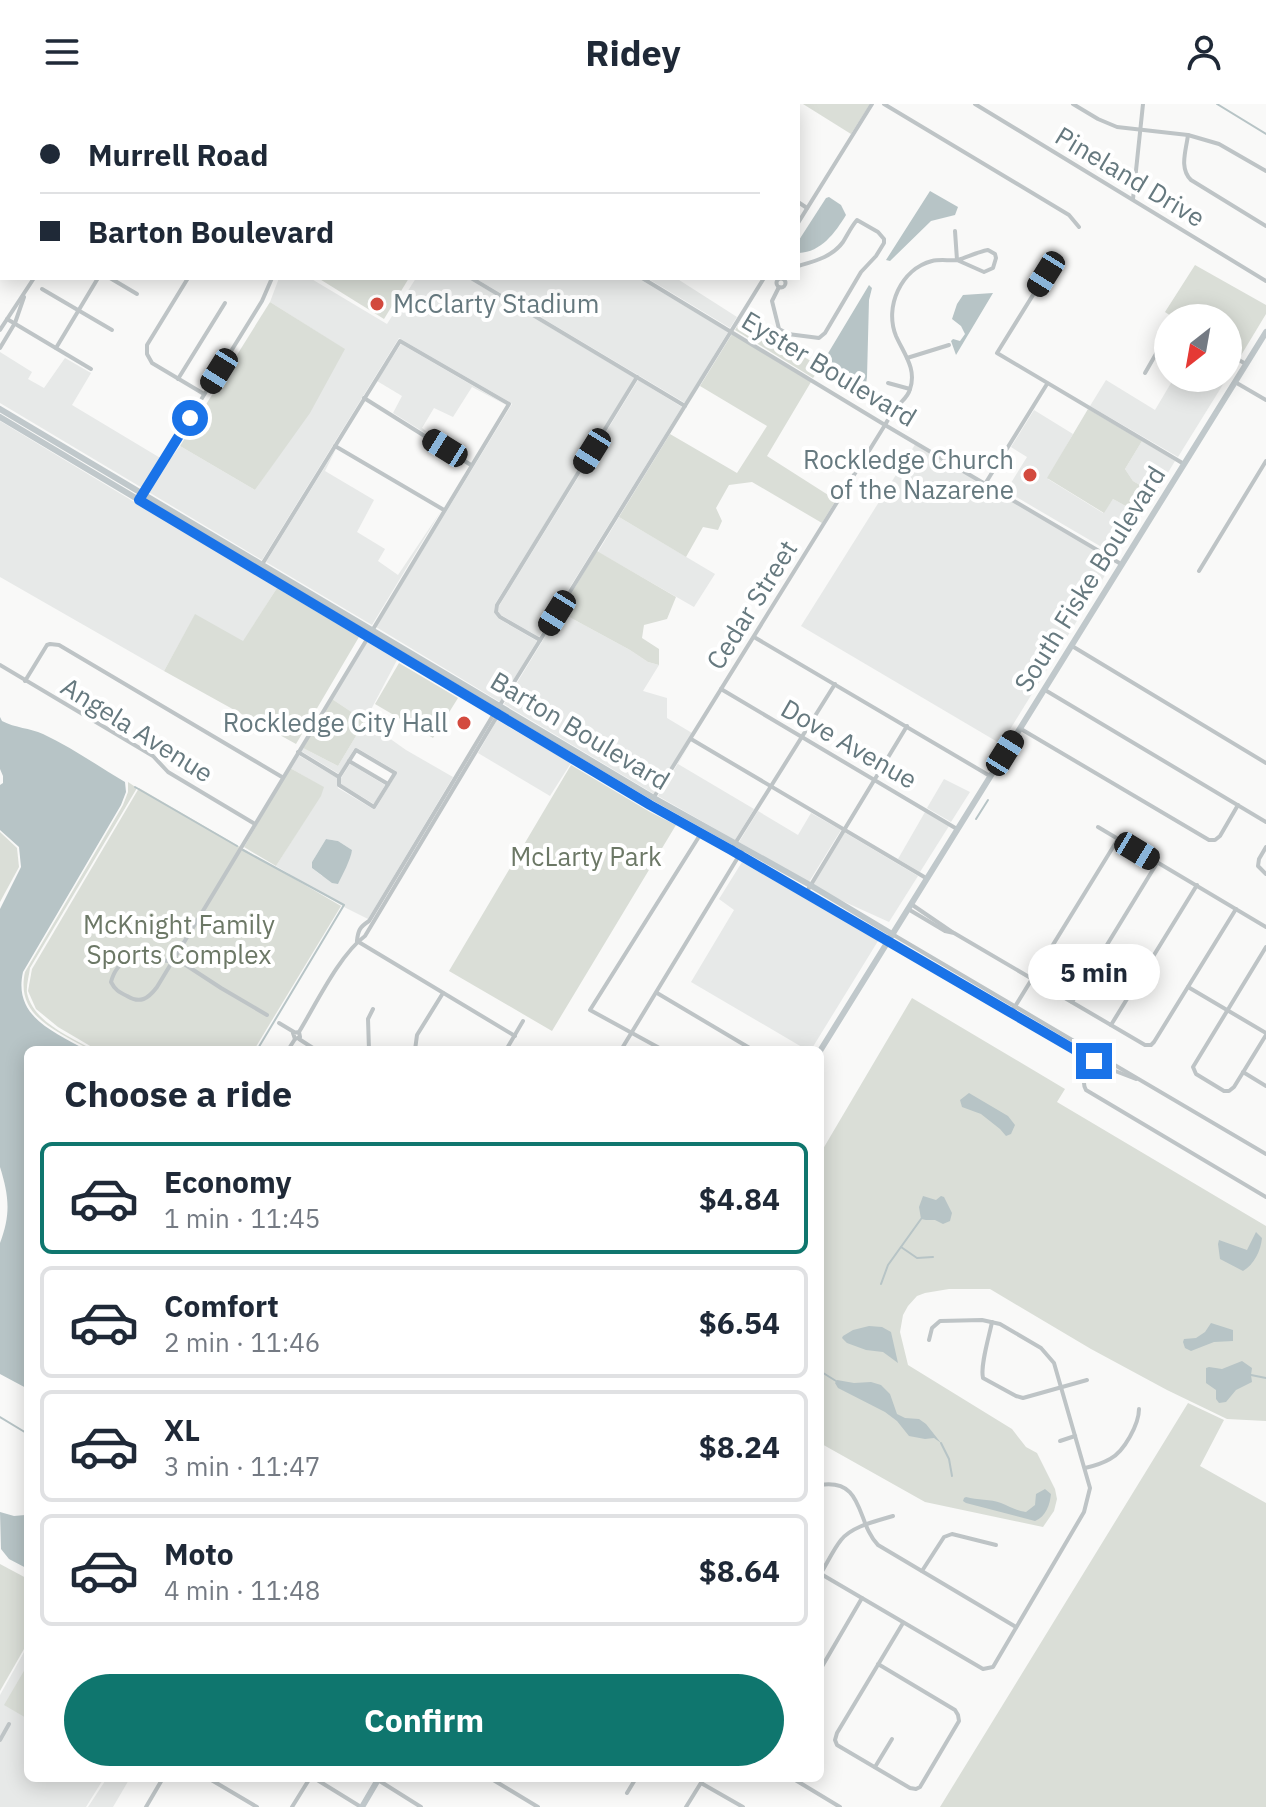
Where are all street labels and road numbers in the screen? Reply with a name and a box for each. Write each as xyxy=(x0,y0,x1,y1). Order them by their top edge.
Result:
street label: Pineland Drive xyxy=(1050,118,1212,234)
street label: Eyster Boulevard xyxy=(736,303,923,434)
street label: South Fiske Boulevard xyxy=(1006,459,1173,698)
street label: Cedar Street xyxy=(698,533,804,676)
street label: Barton Boulevard xyxy=(485,663,676,797)
street label: Angela Avenue xyxy=(55,669,220,789)
street label: Dove Avenue xyxy=(775,691,924,796)

